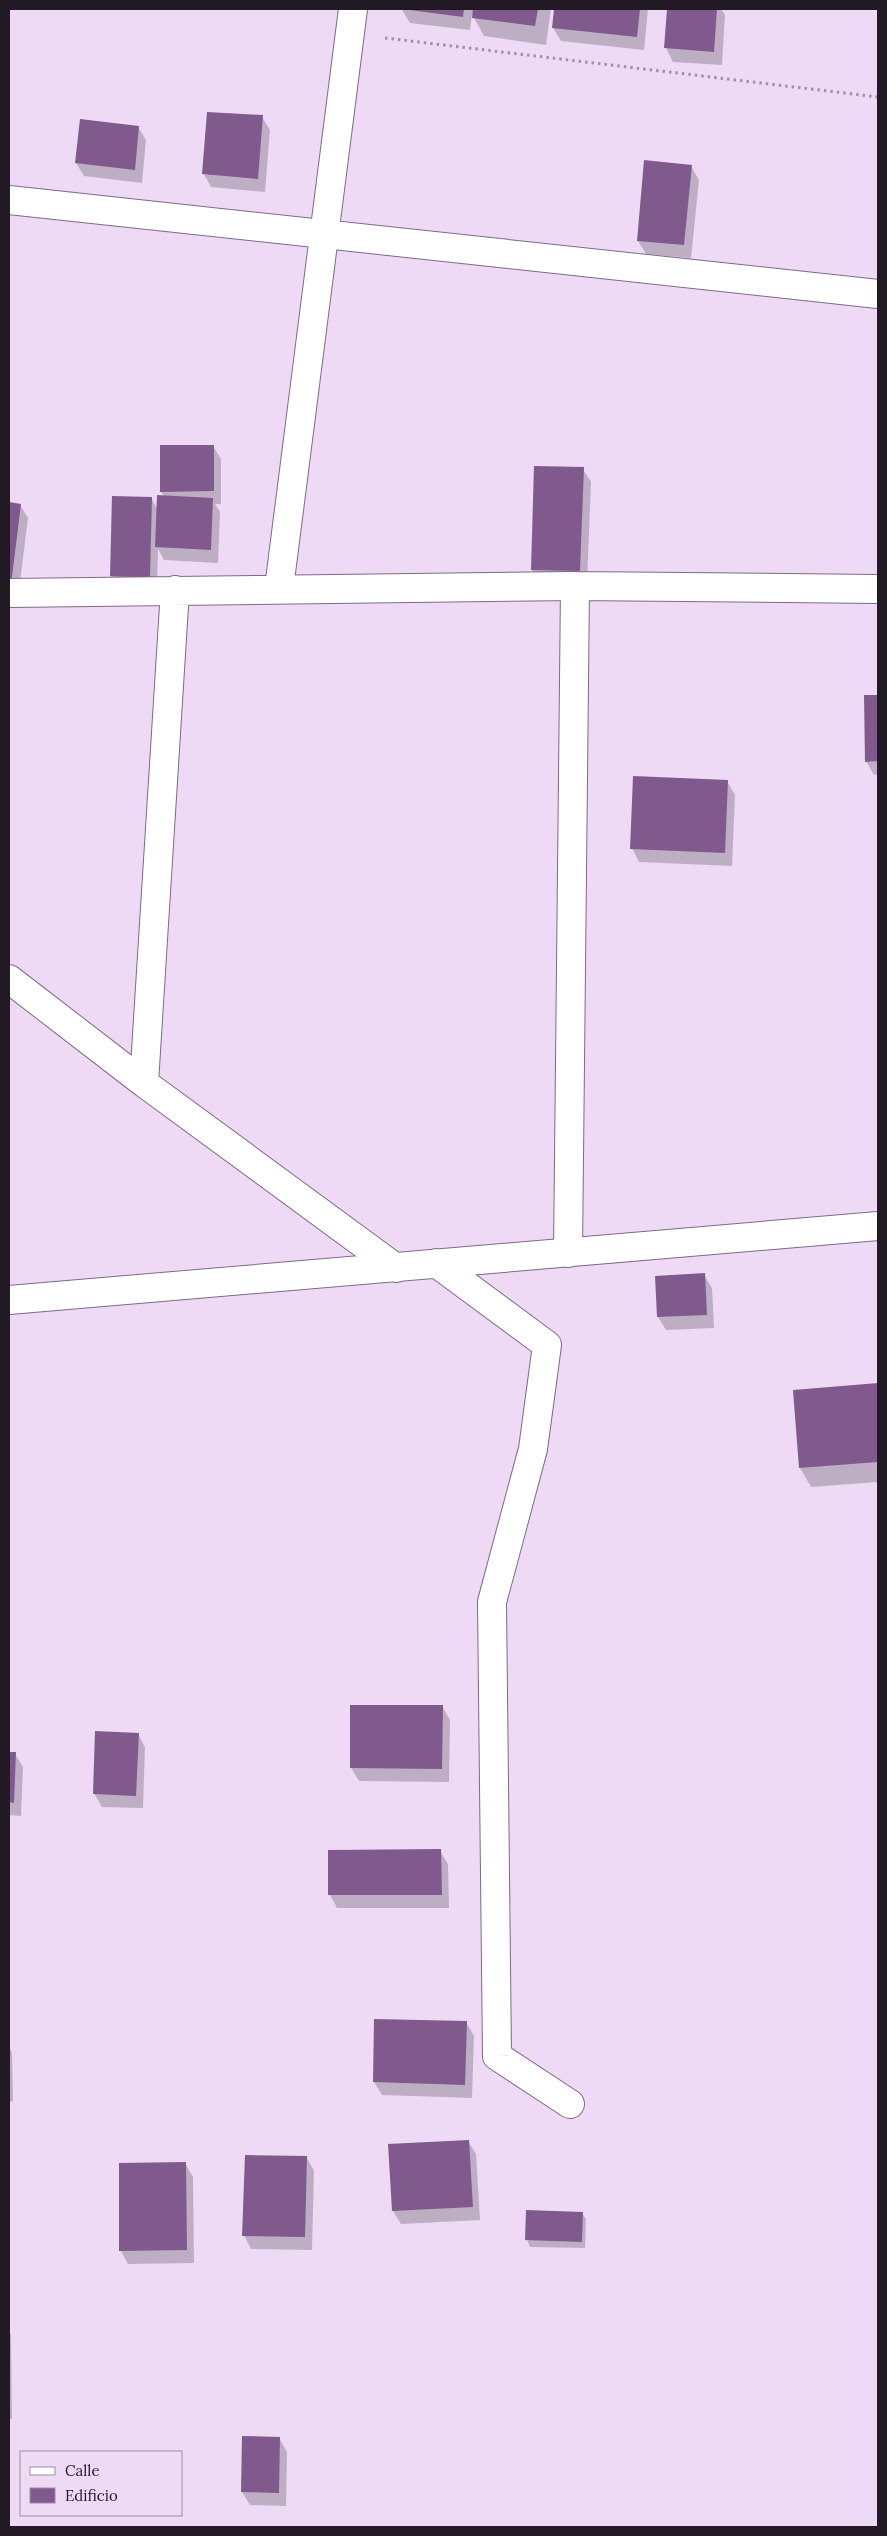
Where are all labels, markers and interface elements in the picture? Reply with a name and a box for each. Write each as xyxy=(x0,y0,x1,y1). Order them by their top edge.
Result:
legend xyxy=(20,2451,182,2516)
text: Calle xyxy=(65,2461,100,2480)
text: Edificio xyxy=(65,2486,118,2505)

